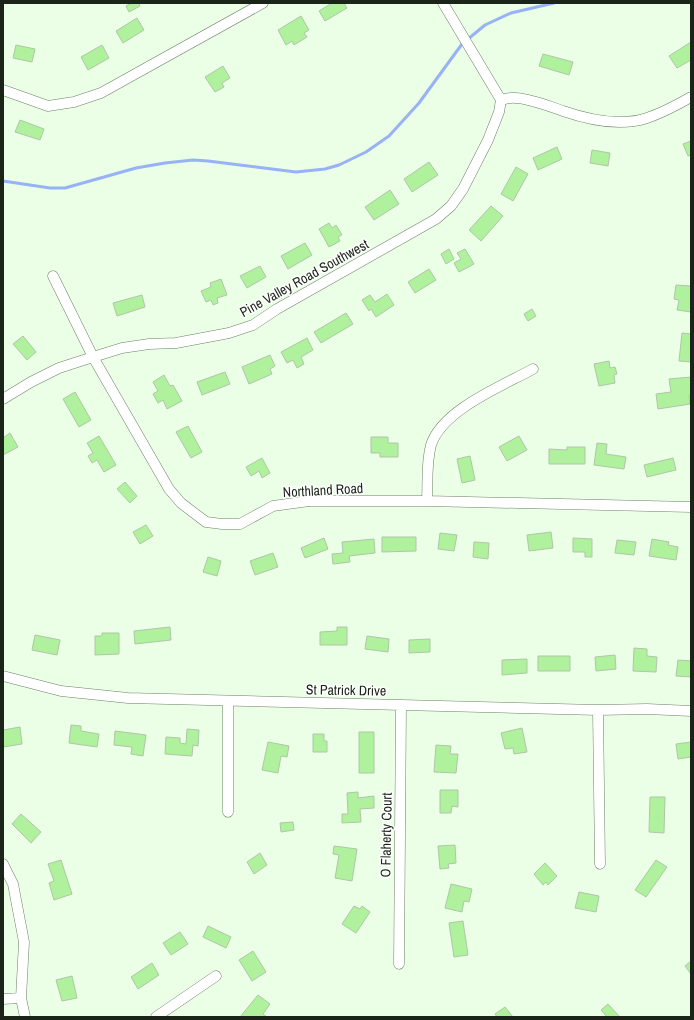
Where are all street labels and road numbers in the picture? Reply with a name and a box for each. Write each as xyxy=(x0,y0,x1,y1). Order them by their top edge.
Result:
street label: Pine Valley Road Southwest xyxy=(236,235,372,321)
street label: Northland Road xyxy=(282,479,364,501)
street label: St Patrick Drive xyxy=(306,680,386,700)
street label: O Flaherty Court xyxy=(376,792,396,878)

